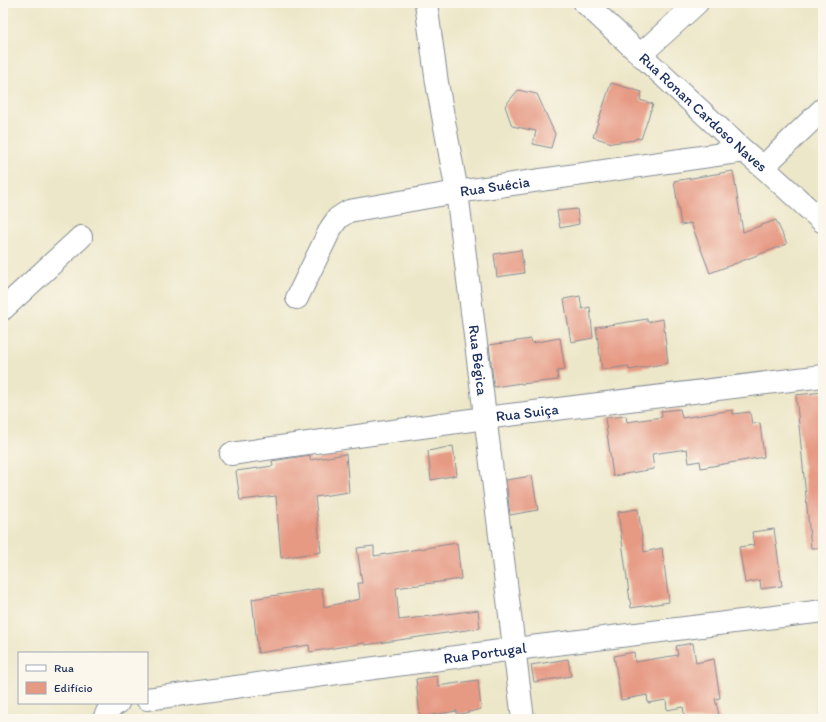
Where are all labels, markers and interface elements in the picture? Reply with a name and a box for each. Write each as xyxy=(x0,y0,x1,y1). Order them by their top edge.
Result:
street label: Rua Ronan Cardoso Naves xyxy=(635,49,771,176)
street label: Rua Suécia xyxy=(459,173,532,200)
street label: Rua Bégica xyxy=(465,324,491,397)
street label: Rua Suiça xyxy=(495,400,560,426)
street label: Rua Portugal xyxy=(442,639,528,668)
legend xyxy=(18,652,148,704)
text: Rua xyxy=(54,661,74,675)
text: Edifício xyxy=(54,681,93,695)

